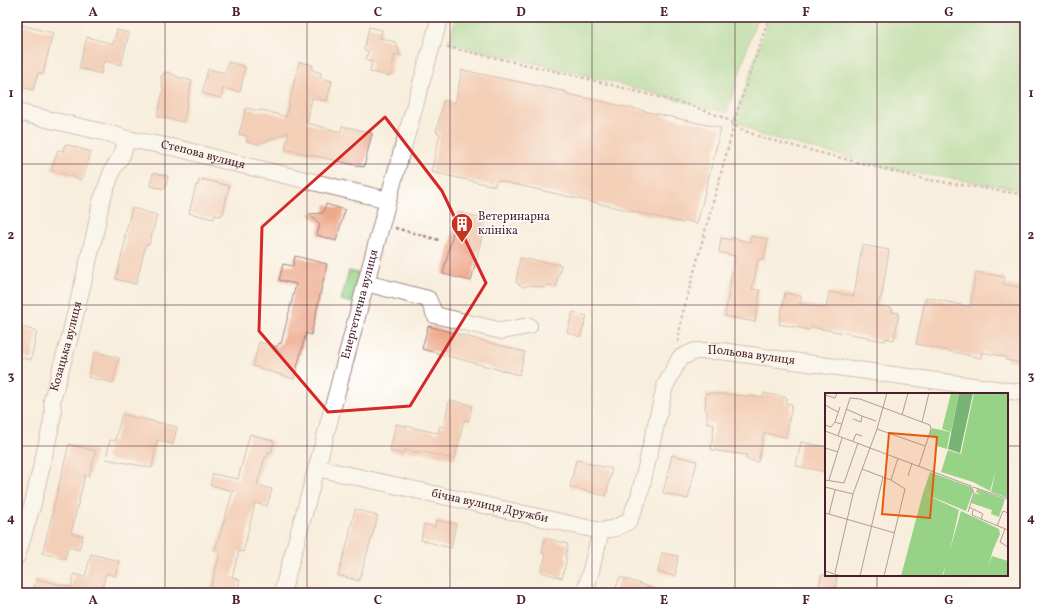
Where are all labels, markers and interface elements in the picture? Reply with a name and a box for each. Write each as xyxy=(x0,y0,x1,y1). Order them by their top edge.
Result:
text: A xyxy=(88,4,98,22)
text: B xyxy=(232,4,241,22)
text: C xyxy=(374,4,382,22)
text: D xyxy=(516,4,526,22)
text: E xyxy=(660,4,668,22)
text: F xyxy=(802,4,810,22)
text: G xyxy=(944,4,954,22)
text: 1 xyxy=(8,85,14,103)
text: 1 xyxy=(1028,85,1034,103)
street label: Степова вулиця xyxy=(160,137,247,173)
place label: Ветеринарна клініка xyxy=(478,209,550,239)
building icon: Ветеринарна клініка xyxy=(449,211,475,244)
text: 2 xyxy=(8,227,15,245)
text: 2 xyxy=(1028,227,1035,245)
street label: Енергетична вулиця xyxy=(338,248,382,361)
street label: Козацька вулиця xyxy=(47,300,86,393)
street label: Польова вулиця xyxy=(708,343,796,369)
text: 3 xyxy=(8,368,15,386)
text: 3 xyxy=(1028,368,1035,386)
inset map xyxy=(825,393,1008,576)
street label: бічна вулиця Дружби xyxy=(430,486,550,527)
text: 4 xyxy=(7,510,15,528)
text: 4 xyxy=(1027,510,1035,528)
text: A xyxy=(88,592,98,610)
text: B xyxy=(232,592,241,610)
text: C xyxy=(374,592,382,610)
text: D xyxy=(516,592,526,610)
text: E xyxy=(660,592,668,610)
text: F xyxy=(802,592,810,610)
text: G xyxy=(944,592,954,610)

